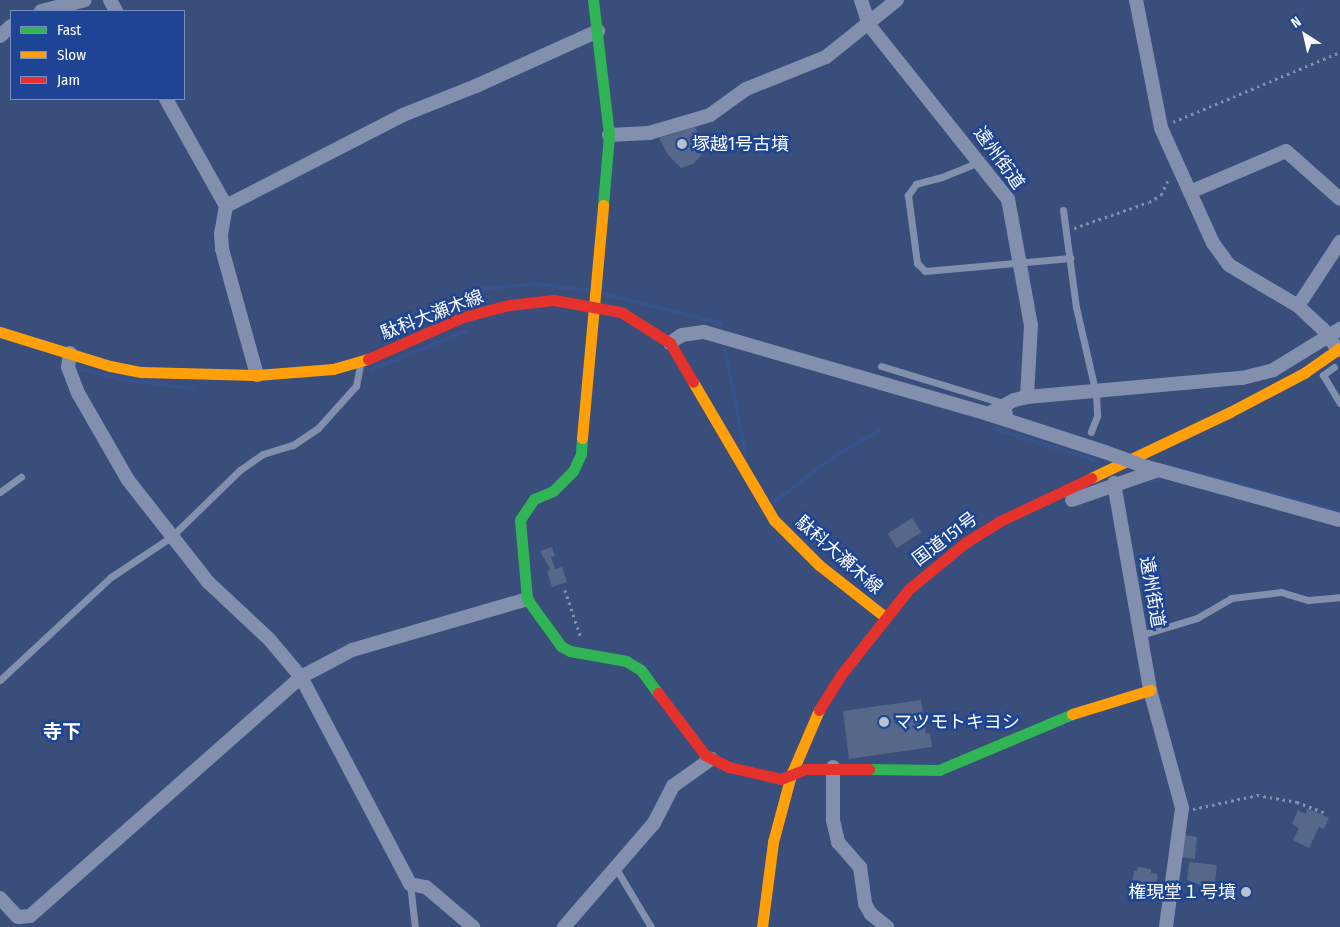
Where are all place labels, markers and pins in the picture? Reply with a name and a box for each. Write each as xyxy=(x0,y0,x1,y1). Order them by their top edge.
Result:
place label: 塚越1号古墳 xyxy=(692,133,789,155)
marker: 塚越1号古墳 xyxy=(676,138,688,150)
place label: マツモトキヨシ xyxy=(894,711,1020,733)
marker: マツモトキヨシ xyxy=(878,716,890,728)
place label: 権現堂１号墳 xyxy=(1128,881,1236,903)
marker: 権現堂１号墳 xyxy=(1240,886,1252,898)

